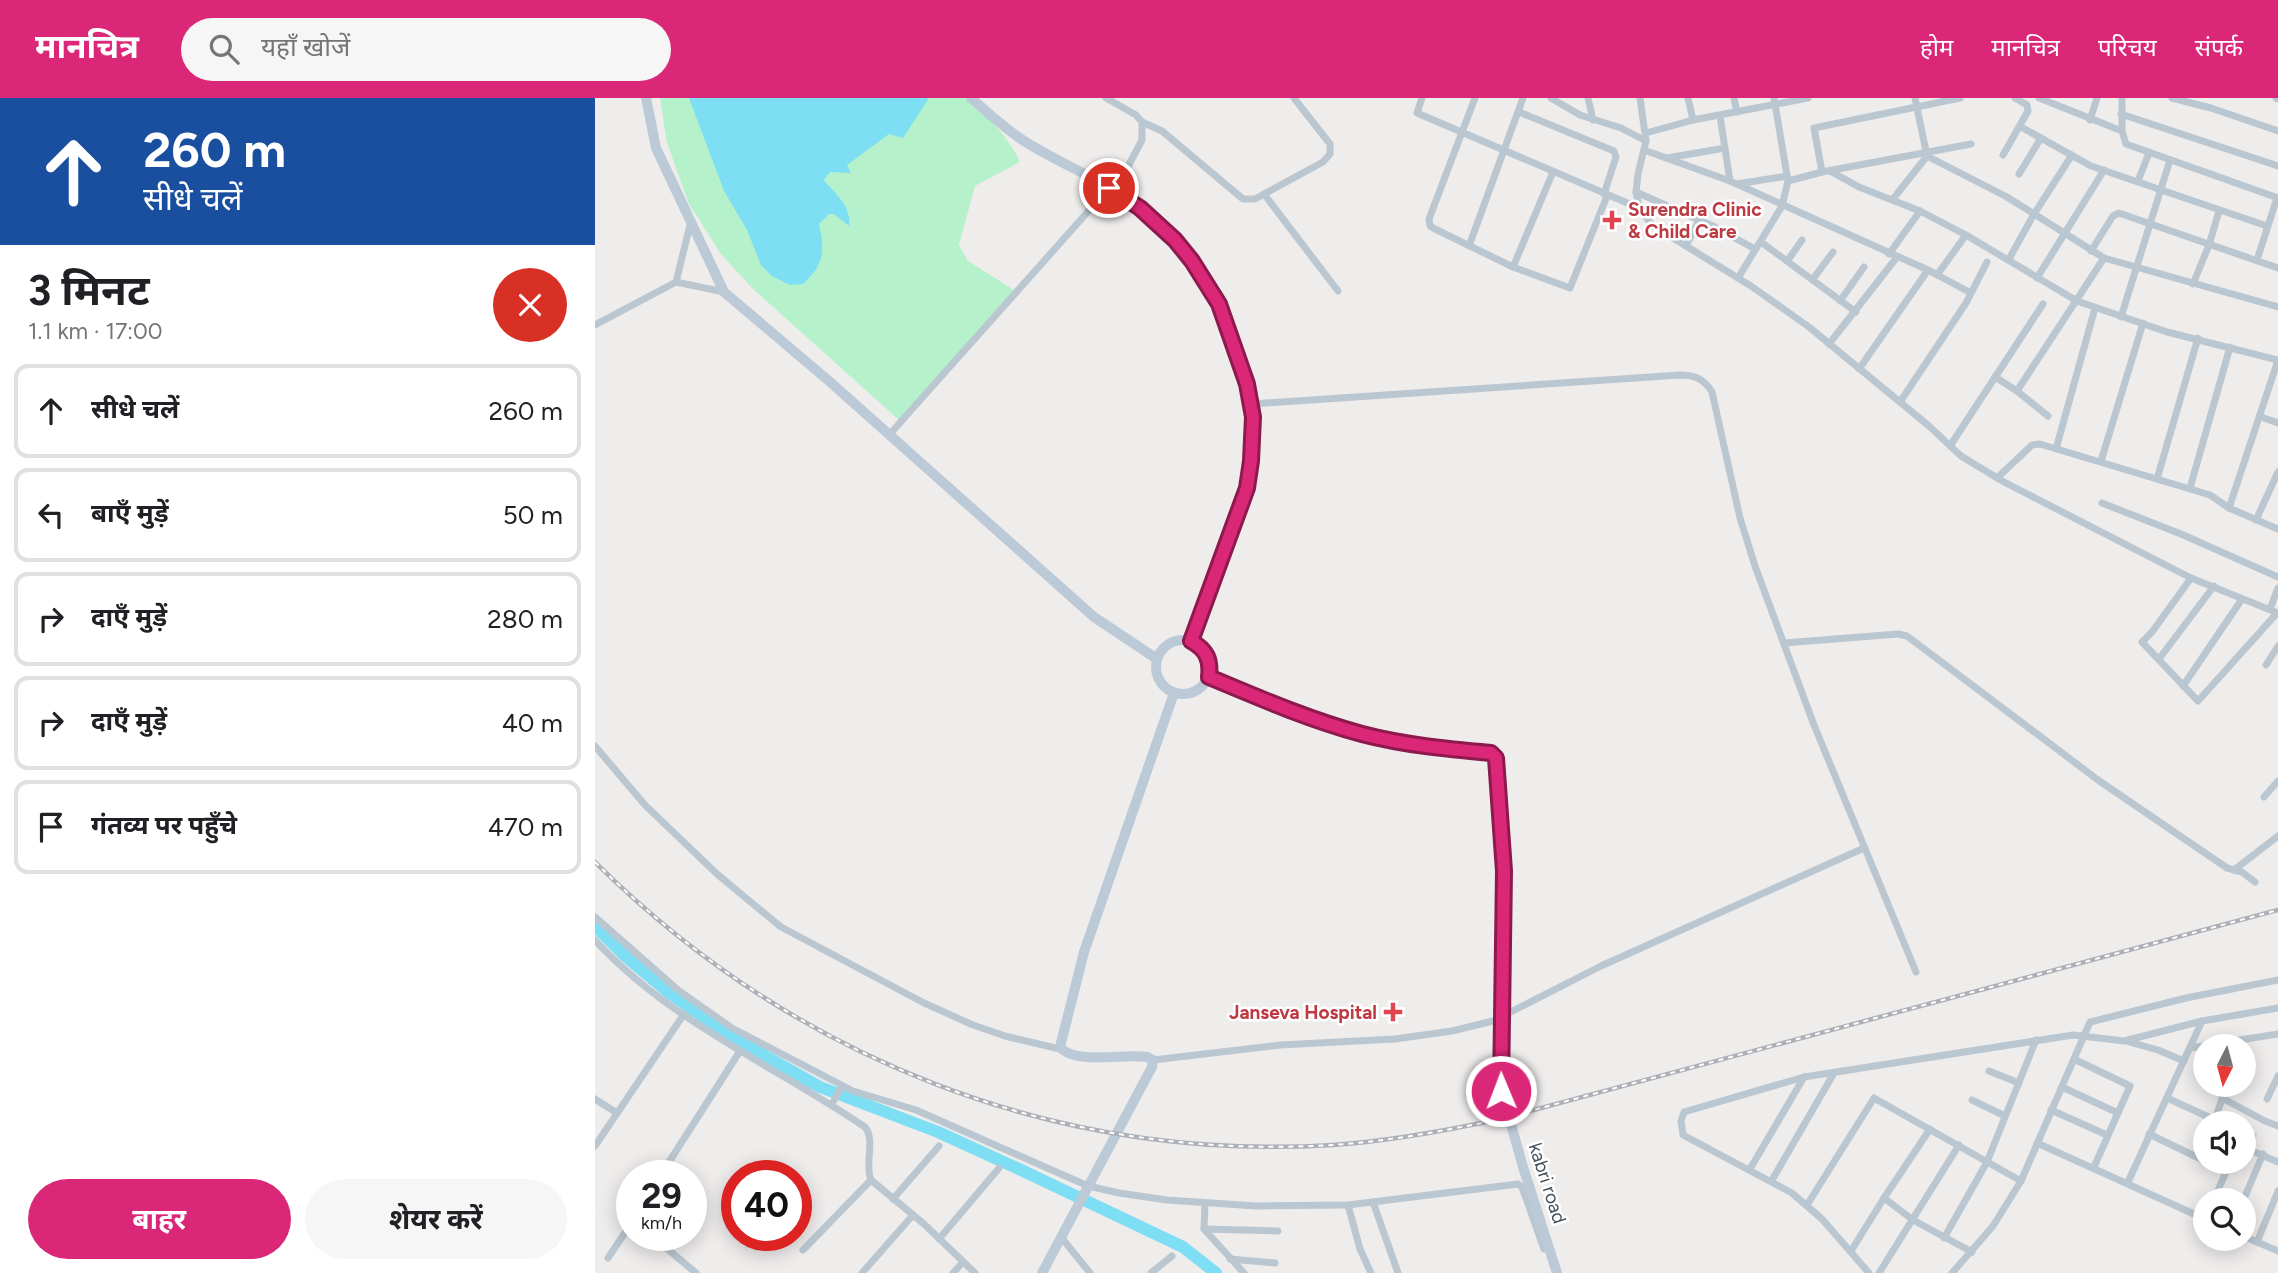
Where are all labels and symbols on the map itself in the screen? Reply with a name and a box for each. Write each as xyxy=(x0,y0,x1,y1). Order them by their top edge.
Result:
pin xyxy=(1079,158,1139,218)
place label: Surendra Clinic & Child Care xyxy=(1628,198,1762,243)
marker: Surendra Clinic & Child Care xyxy=(1602,210,1622,230)
place label: Janseva Hospital xyxy=(1229,1001,1377,1024)
marker: Janseva Hospital xyxy=(1383,1002,1403,1022)
north arrow xyxy=(2193,1034,2256,1097)
position arrow xyxy=(1464,1054,1538,1128)
street label: kabri road xyxy=(1524,1140,1571,1226)
speed limit sign: 40 xyxy=(721,1160,812,1251)

